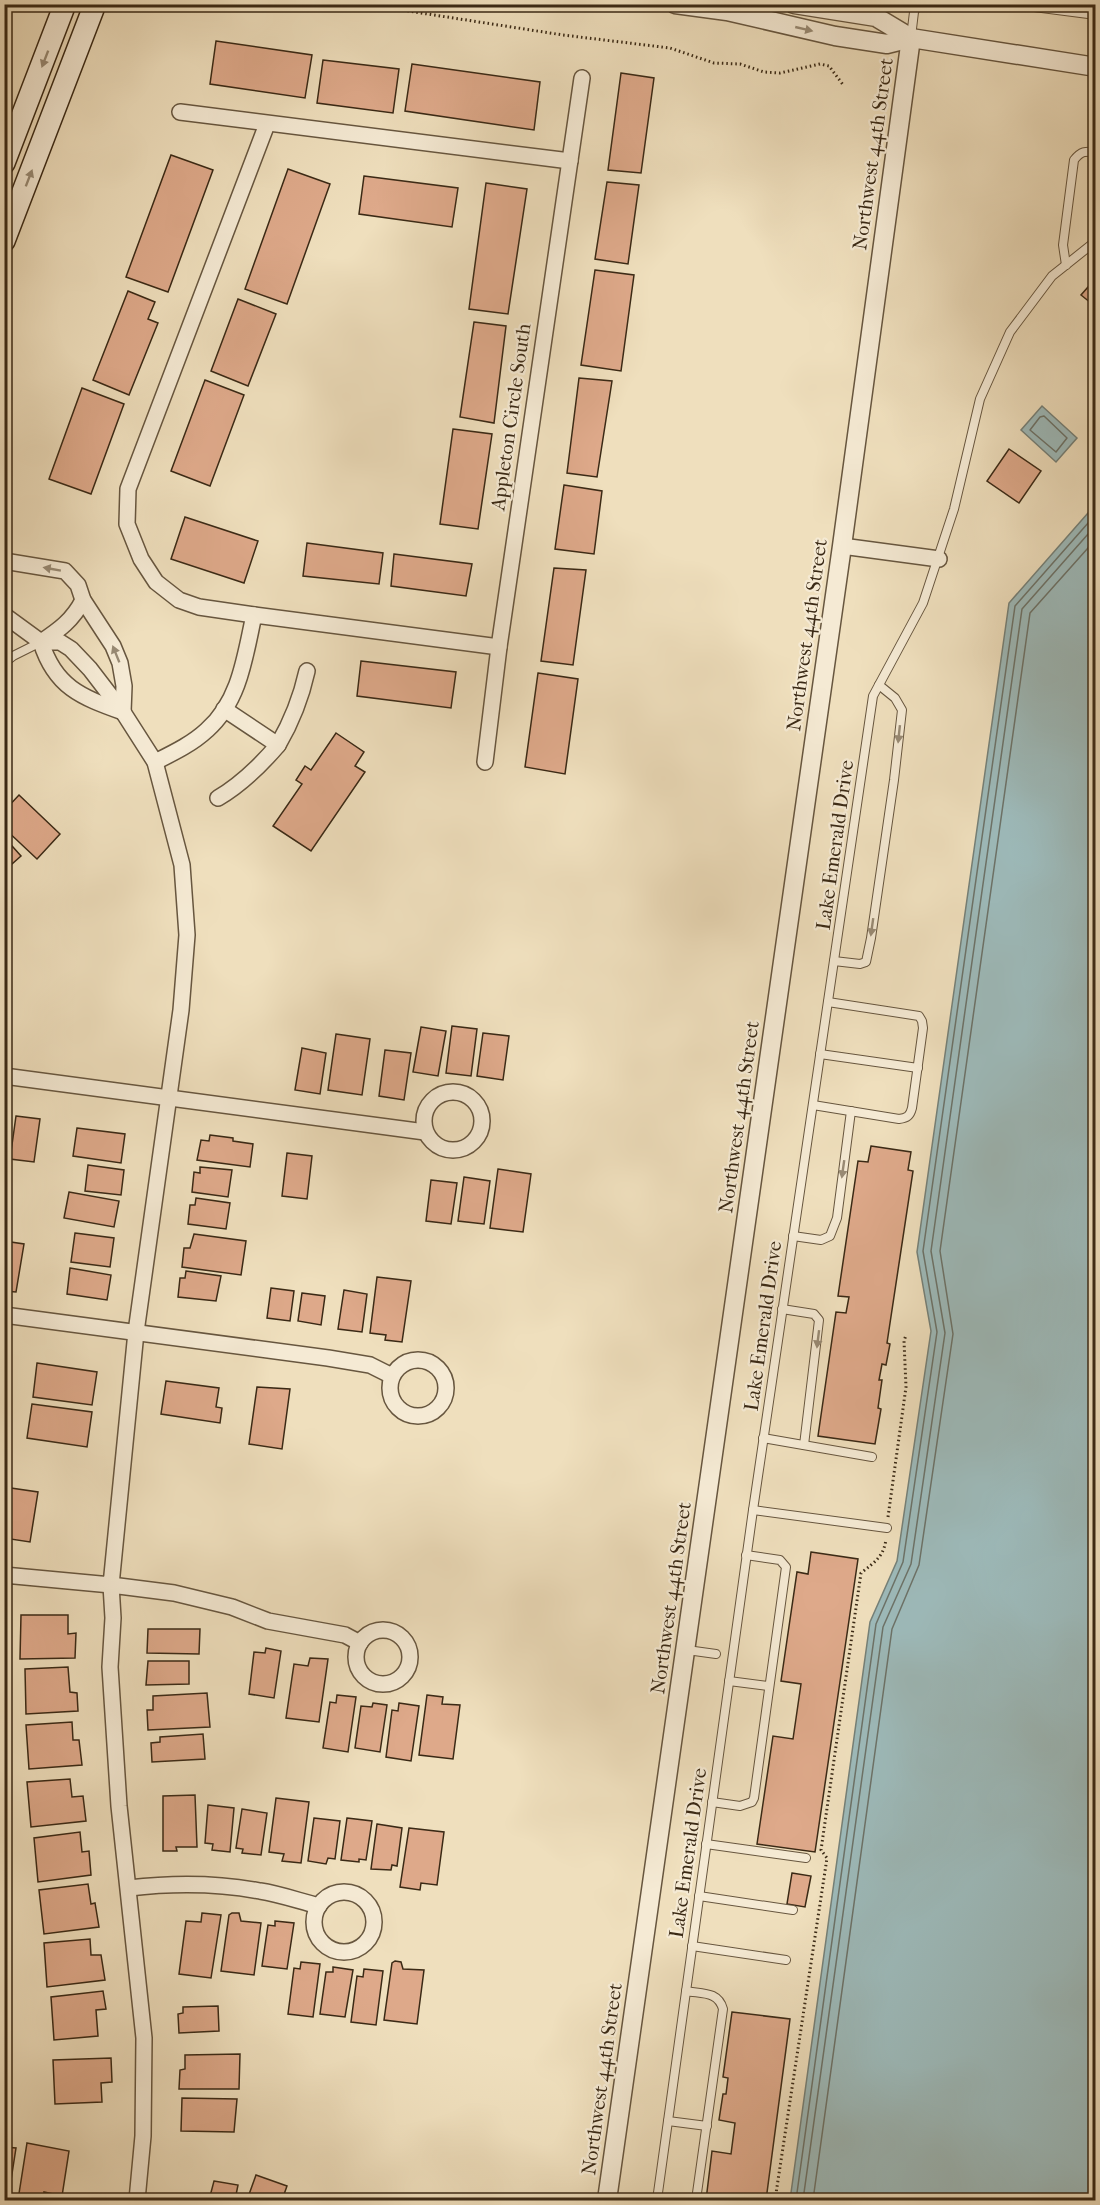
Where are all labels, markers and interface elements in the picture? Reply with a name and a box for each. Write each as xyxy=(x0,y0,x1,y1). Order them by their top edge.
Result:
one-way arrow xyxy=(795,25,813,35)
one-way arrow xyxy=(39,50,49,68)
street label: Northwest 44th Street xyxy=(848,56,898,252)
one-way arrow xyxy=(24,169,34,187)
street label: Appleton Circle South xyxy=(486,321,536,513)
street label: Northwest 44th Street xyxy=(782,537,832,733)
one-way arrow xyxy=(42,564,61,573)
one-way arrow xyxy=(111,645,121,663)
one-way arrow xyxy=(894,725,904,744)
street label: Lake Emerald Drive xyxy=(812,758,858,931)
one-way arrow xyxy=(868,918,877,937)
street label: Northwest 44th Street xyxy=(714,1019,764,1215)
one-way arrow xyxy=(839,1160,848,1179)
street label: Lake Emerald Drive xyxy=(740,1239,786,1412)
one-way arrow xyxy=(813,1329,822,1348)
street label: Northwest 44th Street xyxy=(646,1500,696,1696)
street label: Lake Emerald Drive xyxy=(665,1766,711,1939)
street label: Northwest 44th Street xyxy=(577,1981,627,2177)

